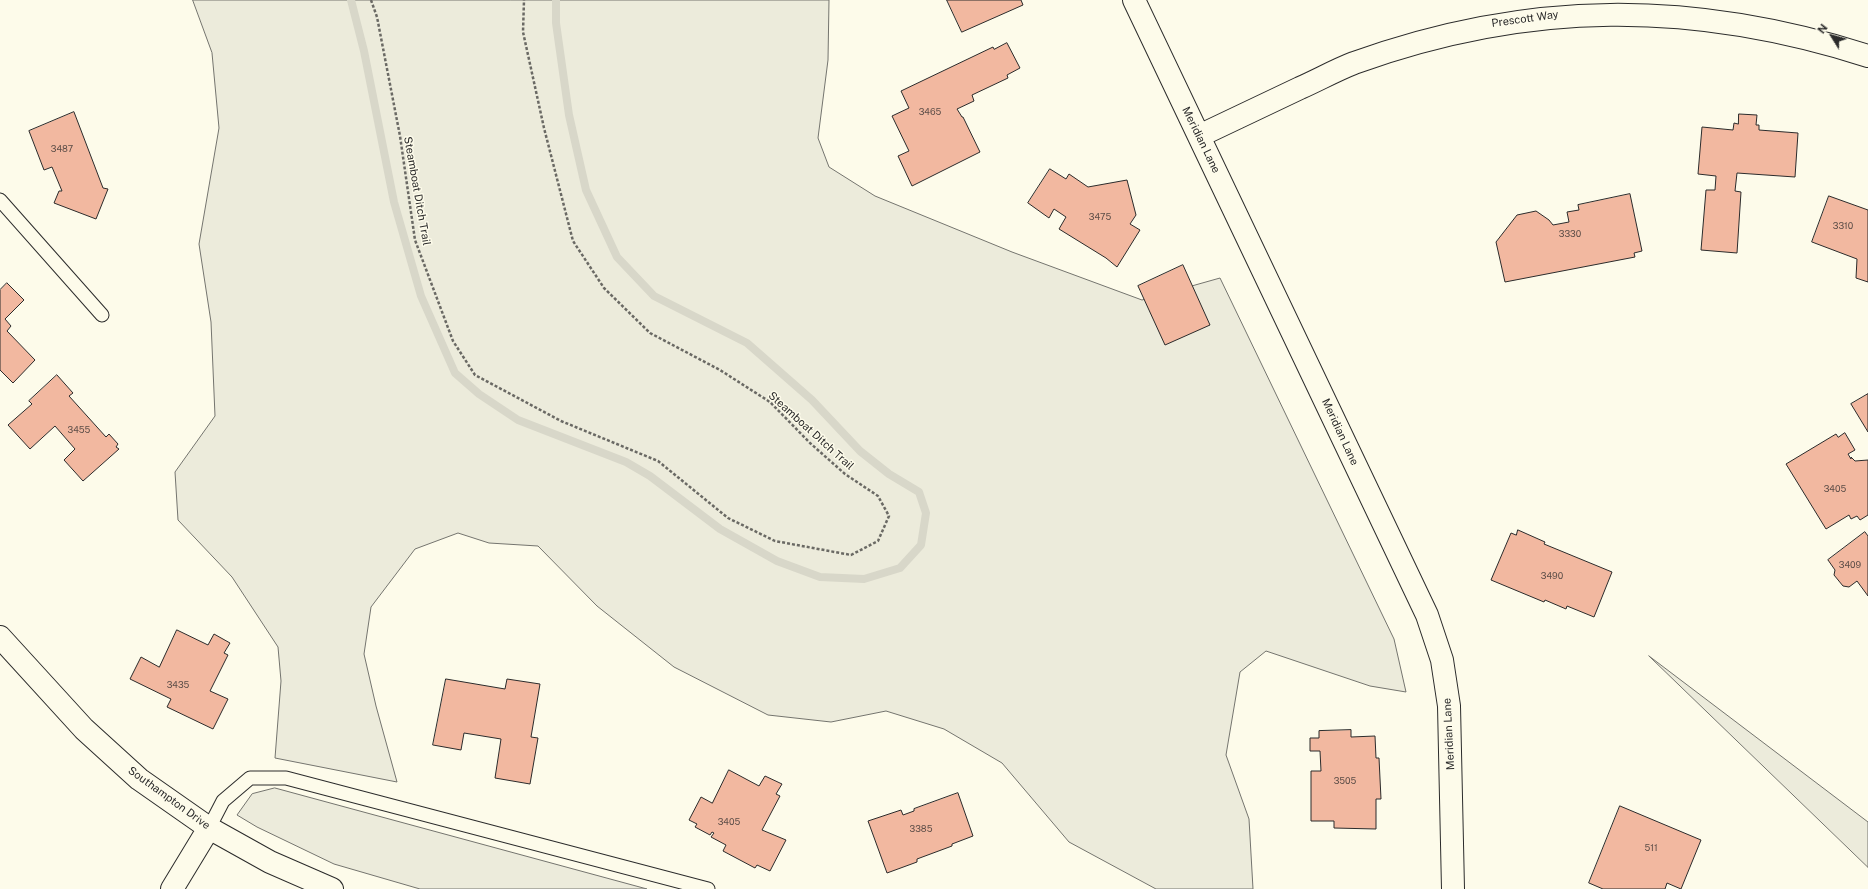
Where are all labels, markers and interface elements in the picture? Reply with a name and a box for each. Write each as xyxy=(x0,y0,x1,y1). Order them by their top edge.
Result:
street label: Prescott Way xyxy=(1491,8,1559,30)
north arrow xyxy=(1812,16,1852,56)
text: N xyxy=(1815,22,1830,36)
street label: Meridian Lane xyxy=(1179,105,1223,175)
house number: 3465 xyxy=(919,107,941,117)
street label: Steamboat Ditch Trail xyxy=(401,135,433,247)
house number: 3487 xyxy=(51,144,73,154)
house number: 3475 xyxy=(1089,212,1111,222)
house number: 3310 xyxy=(1833,221,1853,231)
house number: 3330 xyxy=(1559,229,1581,239)
street label: Steamboat Ditch Trail xyxy=(766,389,856,473)
street label: Meridian Lane xyxy=(1319,396,1361,468)
house number: 3455 xyxy=(68,425,90,435)
house number: 3405 xyxy=(1824,484,1846,494)
house number: 3409 xyxy=(1839,560,1861,570)
house number: 3490 xyxy=(1541,571,1563,581)
house number: 3435 xyxy=(167,680,189,690)
street label: Meridian Lane xyxy=(1441,698,1457,770)
street label: Southampton Drive xyxy=(125,764,213,832)
house number: 3505 xyxy=(1334,776,1356,786)
house number: 3405 xyxy=(718,817,740,827)
house number: 3385 xyxy=(910,824,932,834)
house number: 511 xyxy=(1644,843,1658,853)

